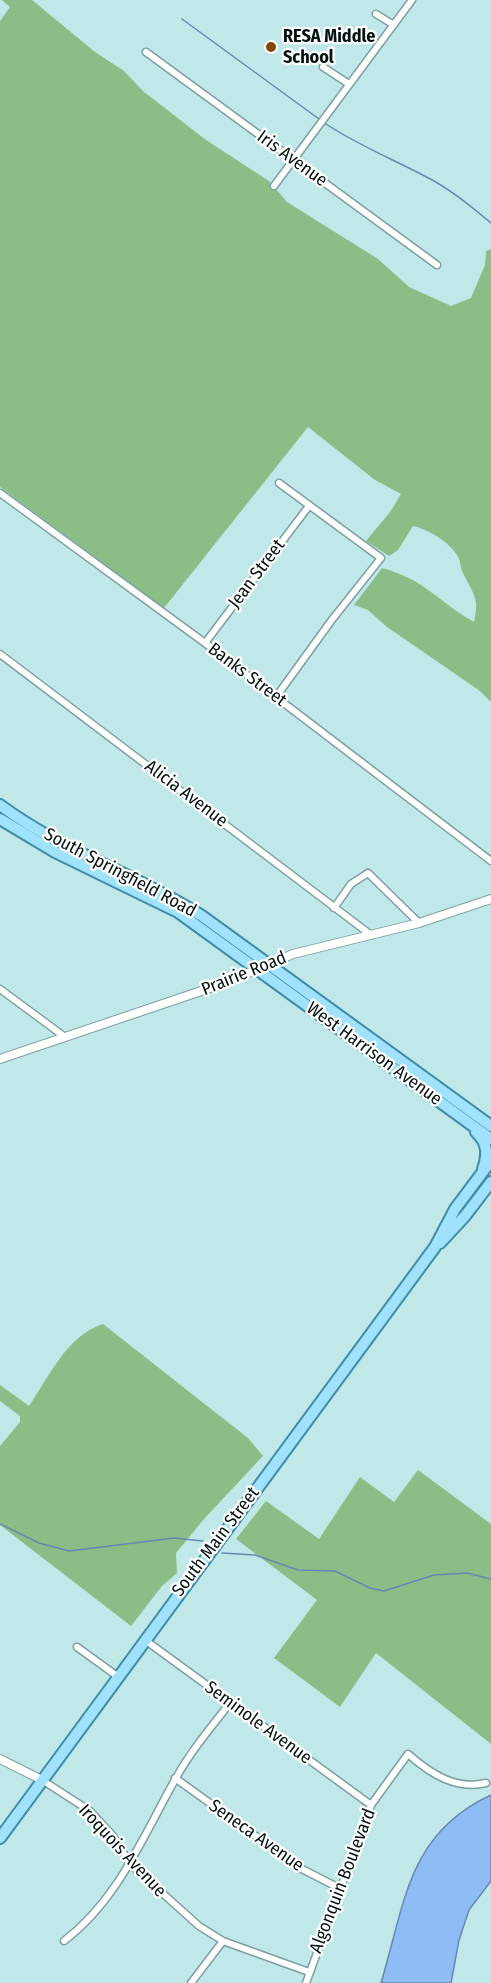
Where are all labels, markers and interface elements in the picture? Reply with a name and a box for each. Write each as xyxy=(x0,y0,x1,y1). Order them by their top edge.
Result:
place label: RESA Middle School xyxy=(283,26,375,68)
marker: RESA Middle School xyxy=(264,40,278,54)
street label: Iris Avenue xyxy=(253,126,331,192)
street label: Jean Street xyxy=(224,535,290,613)
street label: Banks Street xyxy=(204,639,290,711)
street label: Alicia Avenue xyxy=(140,756,232,832)
street label: South Springfield Road xyxy=(40,824,200,922)
street label: Prairie Road xyxy=(199,947,289,1001)
street label: West Harrison Avenue xyxy=(302,998,446,1110)
street label: South Main Street xyxy=(168,1483,264,1601)
street label: Seminole Avenue xyxy=(200,1677,316,1769)
street label: Seneca Avenue xyxy=(204,1795,308,1877)
street label: Iroquois Avenue xyxy=(74,1800,170,1902)
street label: Algonquin Boulevard xyxy=(306,1806,380,1956)

